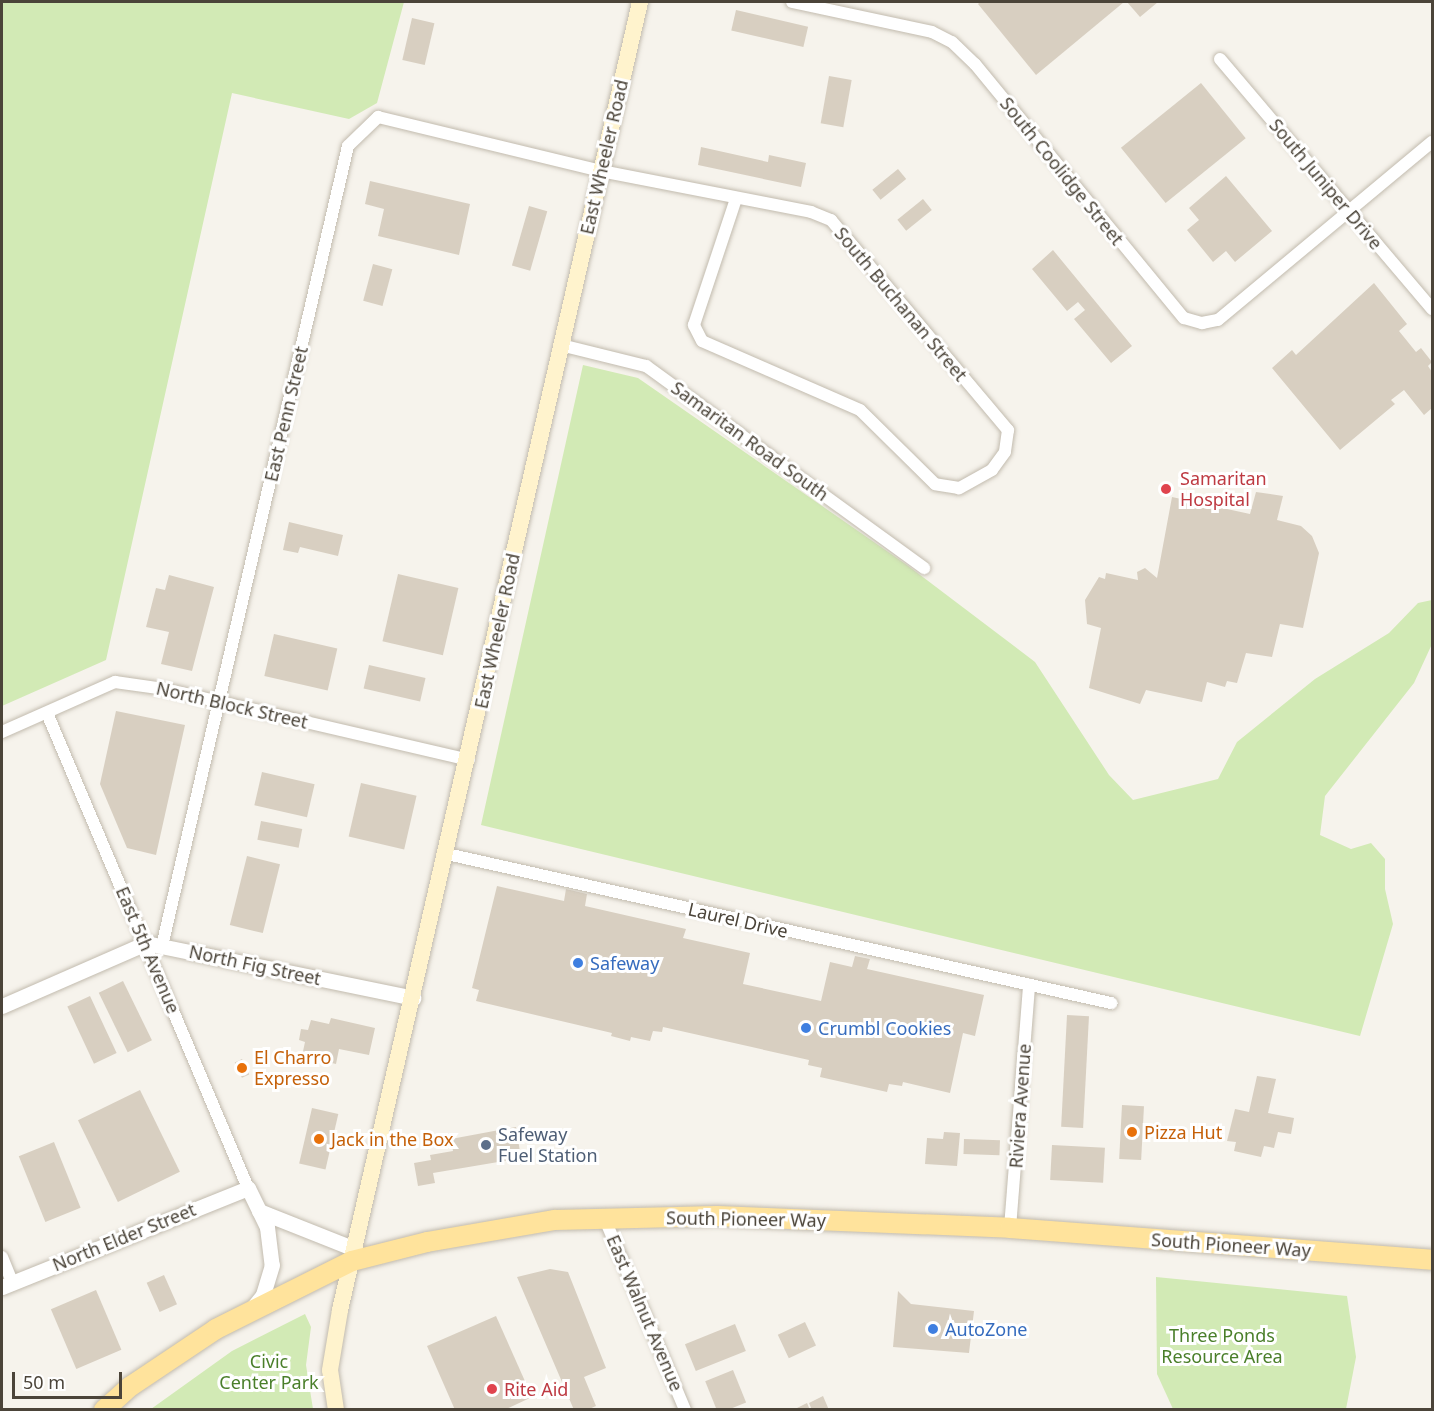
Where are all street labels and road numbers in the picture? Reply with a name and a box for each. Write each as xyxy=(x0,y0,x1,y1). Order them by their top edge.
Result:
street label: East Wheeler Road xyxy=(576,77,632,237)
street label: South Coolidge Street xyxy=(996,93,1128,249)
street label: South Juniper Drive xyxy=(1265,114,1387,254)
street label: South Buchanan Street xyxy=(830,223,972,385)
street label: East Penn Street xyxy=(260,344,312,484)
street label: Samaritan Road South xyxy=(667,377,833,505)
street label: East Wheeler Road xyxy=(470,551,524,711)
street label: North Block Street xyxy=(154,677,310,733)
street label: East 5th Avenue xyxy=(112,883,184,1017)
street label: Laurel Drive xyxy=(686,898,790,942)
street label: North Fig Street xyxy=(187,940,323,990)
street label: Riviera Avenue xyxy=(1005,1043,1035,1169)
street label: North Elder Street xyxy=(49,1198,199,1276)
street label: South Pioneer Way xyxy=(666,1207,826,1231)
street label: South Pioneer Way xyxy=(1151,1229,1311,1261)
street label: East Walnut Avenue xyxy=(602,1232,688,1394)

